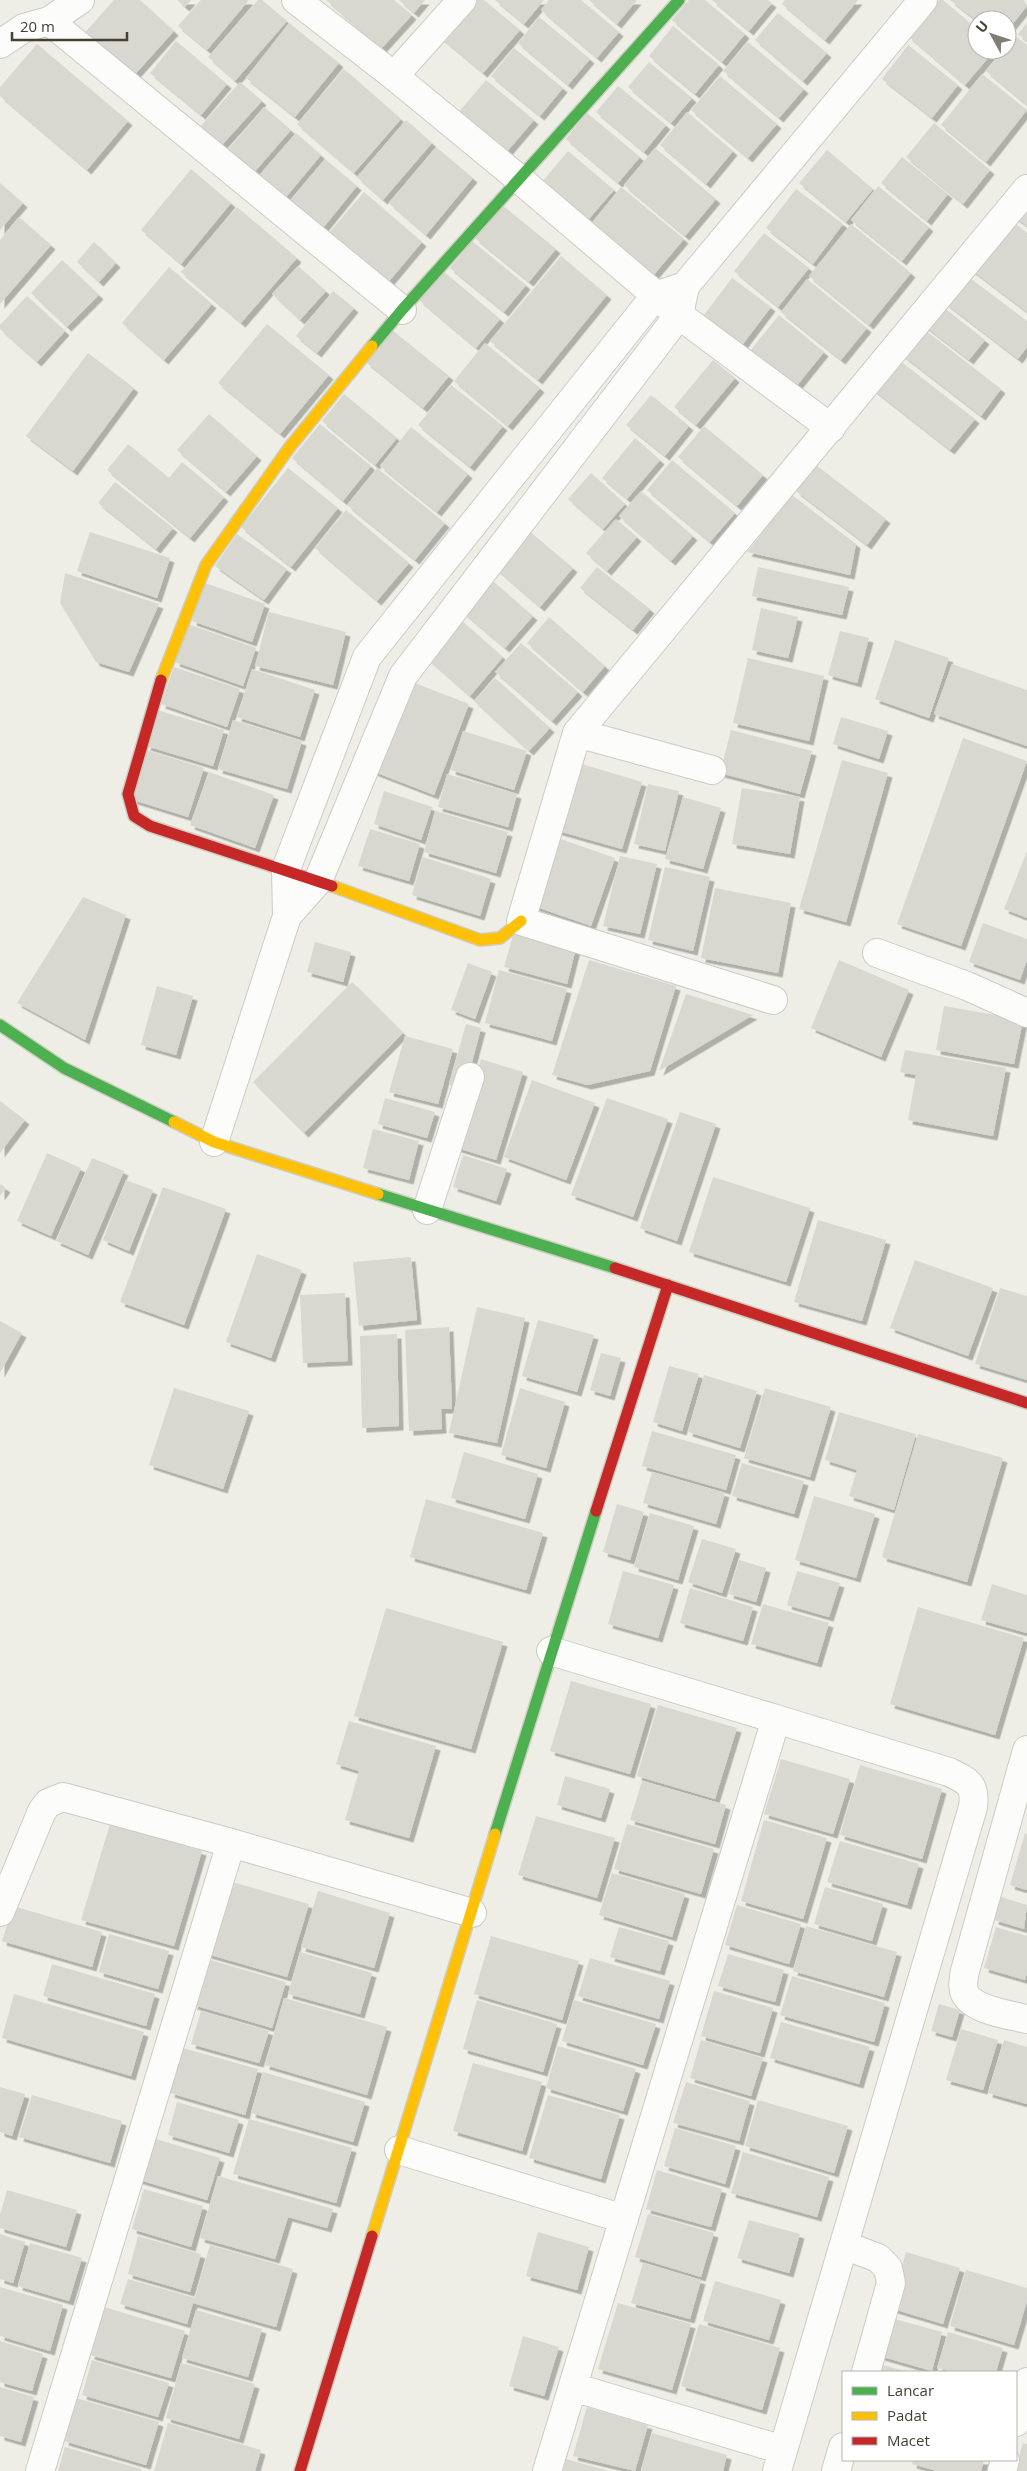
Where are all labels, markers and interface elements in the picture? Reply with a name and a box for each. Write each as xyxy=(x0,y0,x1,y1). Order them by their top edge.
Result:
scale bar xyxy=(12,10,128,42)
north arrow xyxy=(967,10,1017,60)
text: 20 m xyxy=(20,16,55,36)
text: U xyxy=(971,16,992,36)
legend xyxy=(842,2371,1017,2461)
text: Lancar xyxy=(887,2380,934,2400)
text: Padat xyxy=(887,2405,927,2425)
text: Macet xyxy=(887,2430,930,2450)

